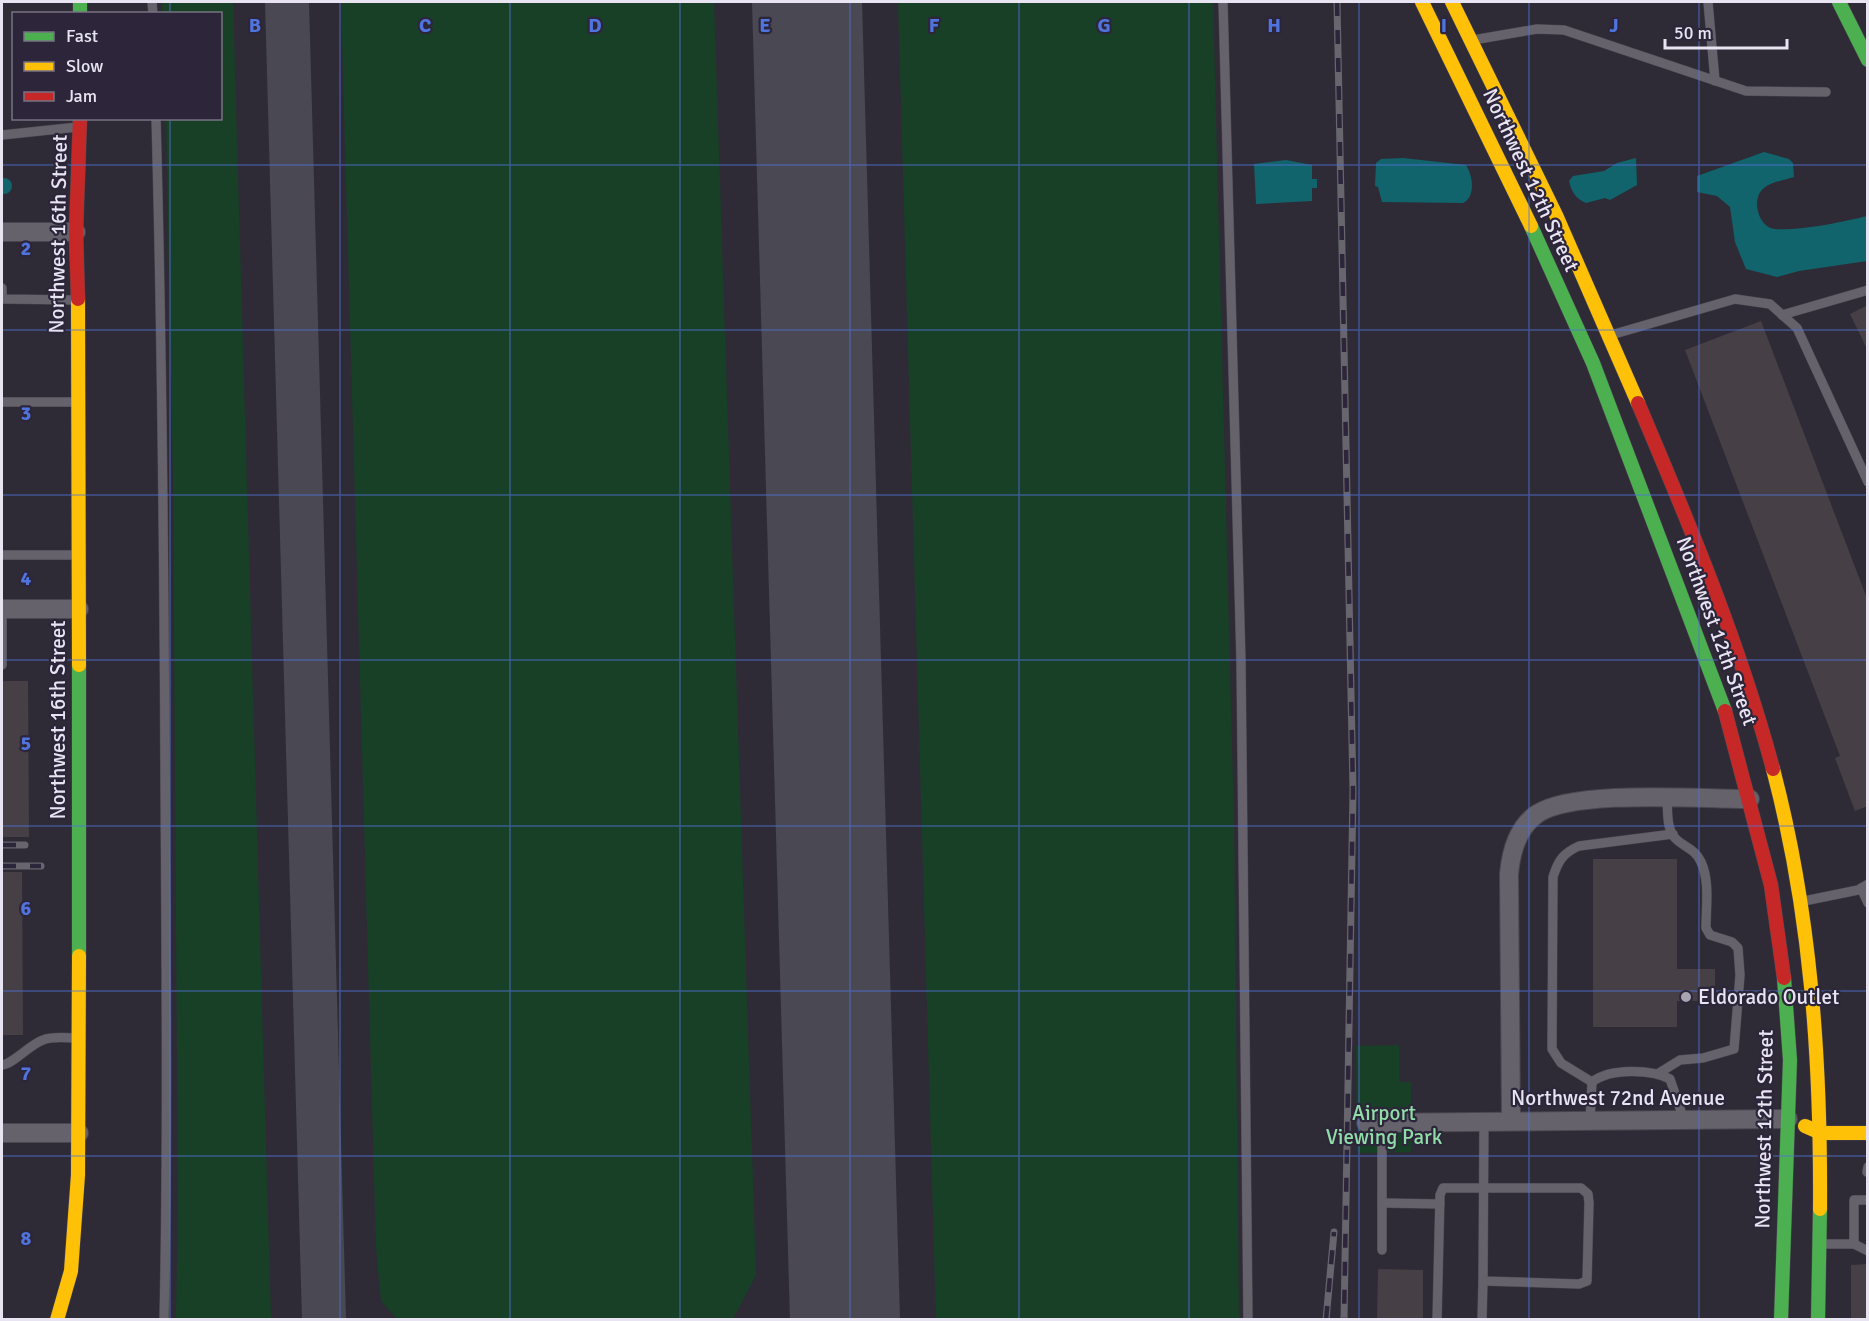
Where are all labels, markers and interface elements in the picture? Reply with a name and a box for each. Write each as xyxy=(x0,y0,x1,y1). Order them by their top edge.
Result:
legend xyxy=(12,12,222,120)
scale bar xyxy=(1665,12,1786,50)
text: B xyxy=(249,13,261,38)
text: C xyxy=(419,13,431,38)
text: D xyxy=(588,13,602,38)
text: E xyxy=(759,13,771,38)
text: F xyxy=(929,13,940,38)
text: G xyxy=(1097,13,1111,38)
text: H xyxy=(1267,13,1281,38)
text: I xyxy=(1441,13,1447,38)
text: J xyxy=(1609,13,1619,38)
text: 50 m xyxy=(1674,22,1712,44)
text: Fast xyxy=(66,25,98,47)
text: Slow xyxy=(66,55,103,77)
street label: Northwest 12th Street xyxy=(1477,84,1585,276)
text: Jam xyxy=(66,85,97,107)
street label: Northwest 16th Street xyxy=(43,134,73,334)
text: 2 xyxy=(21,236,31,261)
text: 3 xyxy=(21,401,31,426)
street label: Northwest 12th Street xyxy=(1671,533,1763,729)
text: 4 xyxy=(21,566,32,591)
street label: Northwest 16th Street xyxy=(45,620,71,820)
text: 5 xyxy=(21,731,31,756)
text: 6 xyxy=(21,896,32,921)
place label: Eldorado Outlet xyxy=(1698,984,1839,1010)
marker: Eldorado Outlet xyxy=(1679,990,1693,1004)
street label: Northwest 12th Street xyxy=(1749,1029,1779,1229)
text: 7 xyxy=(21,1061,32,1086)
street label: Northwest 72nd Avenue xyxy=(1511,1085,1725,1111)
park label: Airport Viewing Park xyxy=(1326,1100,1443,1150)
text: 8 xyxy=(21,1226,32,1251)

